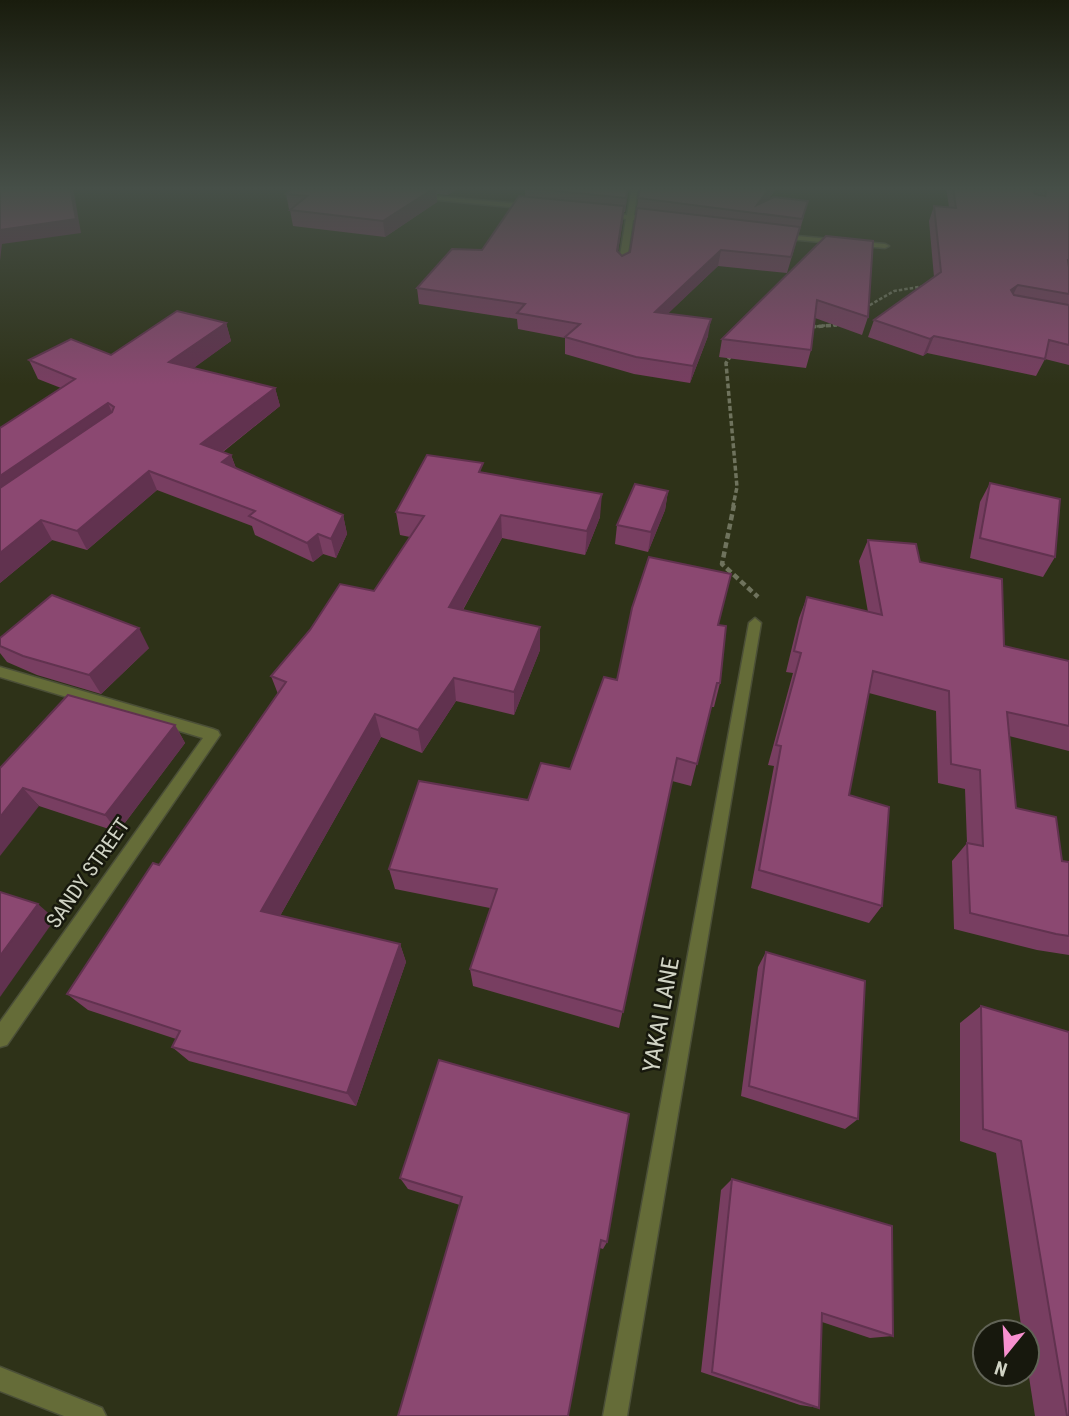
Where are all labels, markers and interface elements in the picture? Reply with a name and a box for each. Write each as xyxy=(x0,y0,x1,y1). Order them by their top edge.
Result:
street label: SANDY STREET xyxy=(41,813,135,932)
street label: YAKAI LANE xyxy=(637,955,685,1075)
north arrow xyxy=(971,1318,1041,1388)
text: N xyxy=(992,1356,1010,1381)

